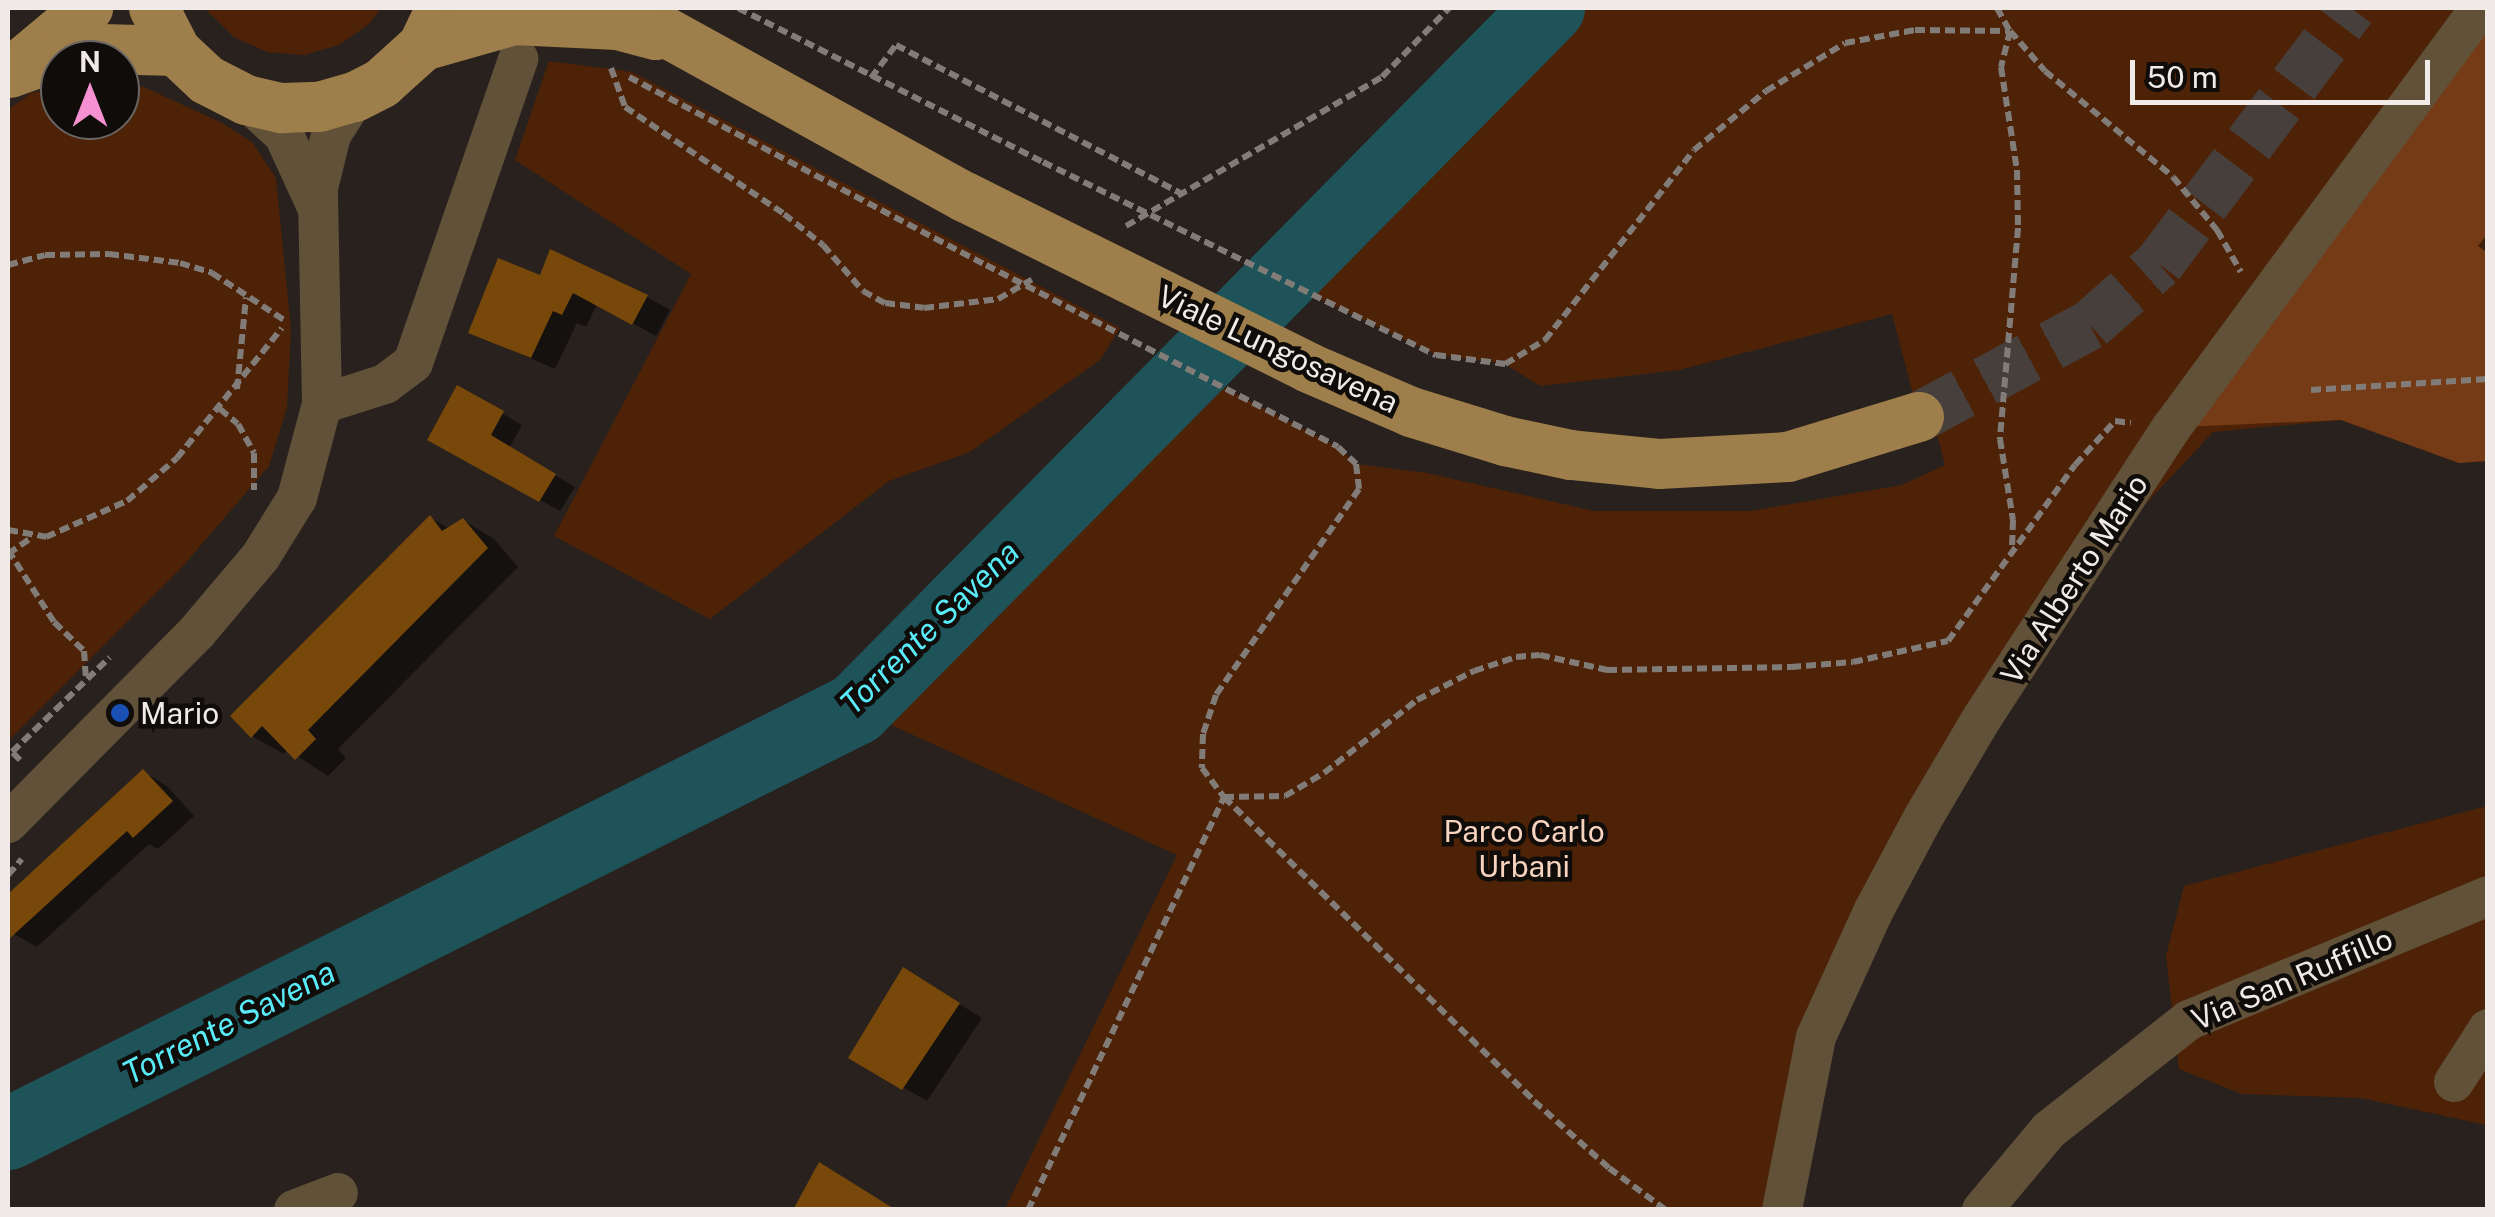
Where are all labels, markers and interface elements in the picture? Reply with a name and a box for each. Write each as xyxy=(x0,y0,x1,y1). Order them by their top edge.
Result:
north arrow xyxy=(40,40,140,140)
scale bar xyxy=(2135,40,2435,102)
text: N xyxy=(79,45,101,78)
text: 50 m xyxy=(2147,59,2218,95)
street label: Viale Lungosavena xyxy=(1152,278,1404,420)
street label: Via Alberto Mario xyxy=(1993,467,2155,691)
water label: Torrente Savena xyxy=(833,533,1027,723)
place label: Mario xyxy=(140,695,219,731)
marker: Mario xyxy=(109,702,131,724)
park label: Parco Carlo Urbani xyxy=(1443,813,1605,884)
street label: Via San Ruffillo xyxy=(2186,921,2398,1037)
water label: Torrente Savena xyxy=(116,953,342,1093)

